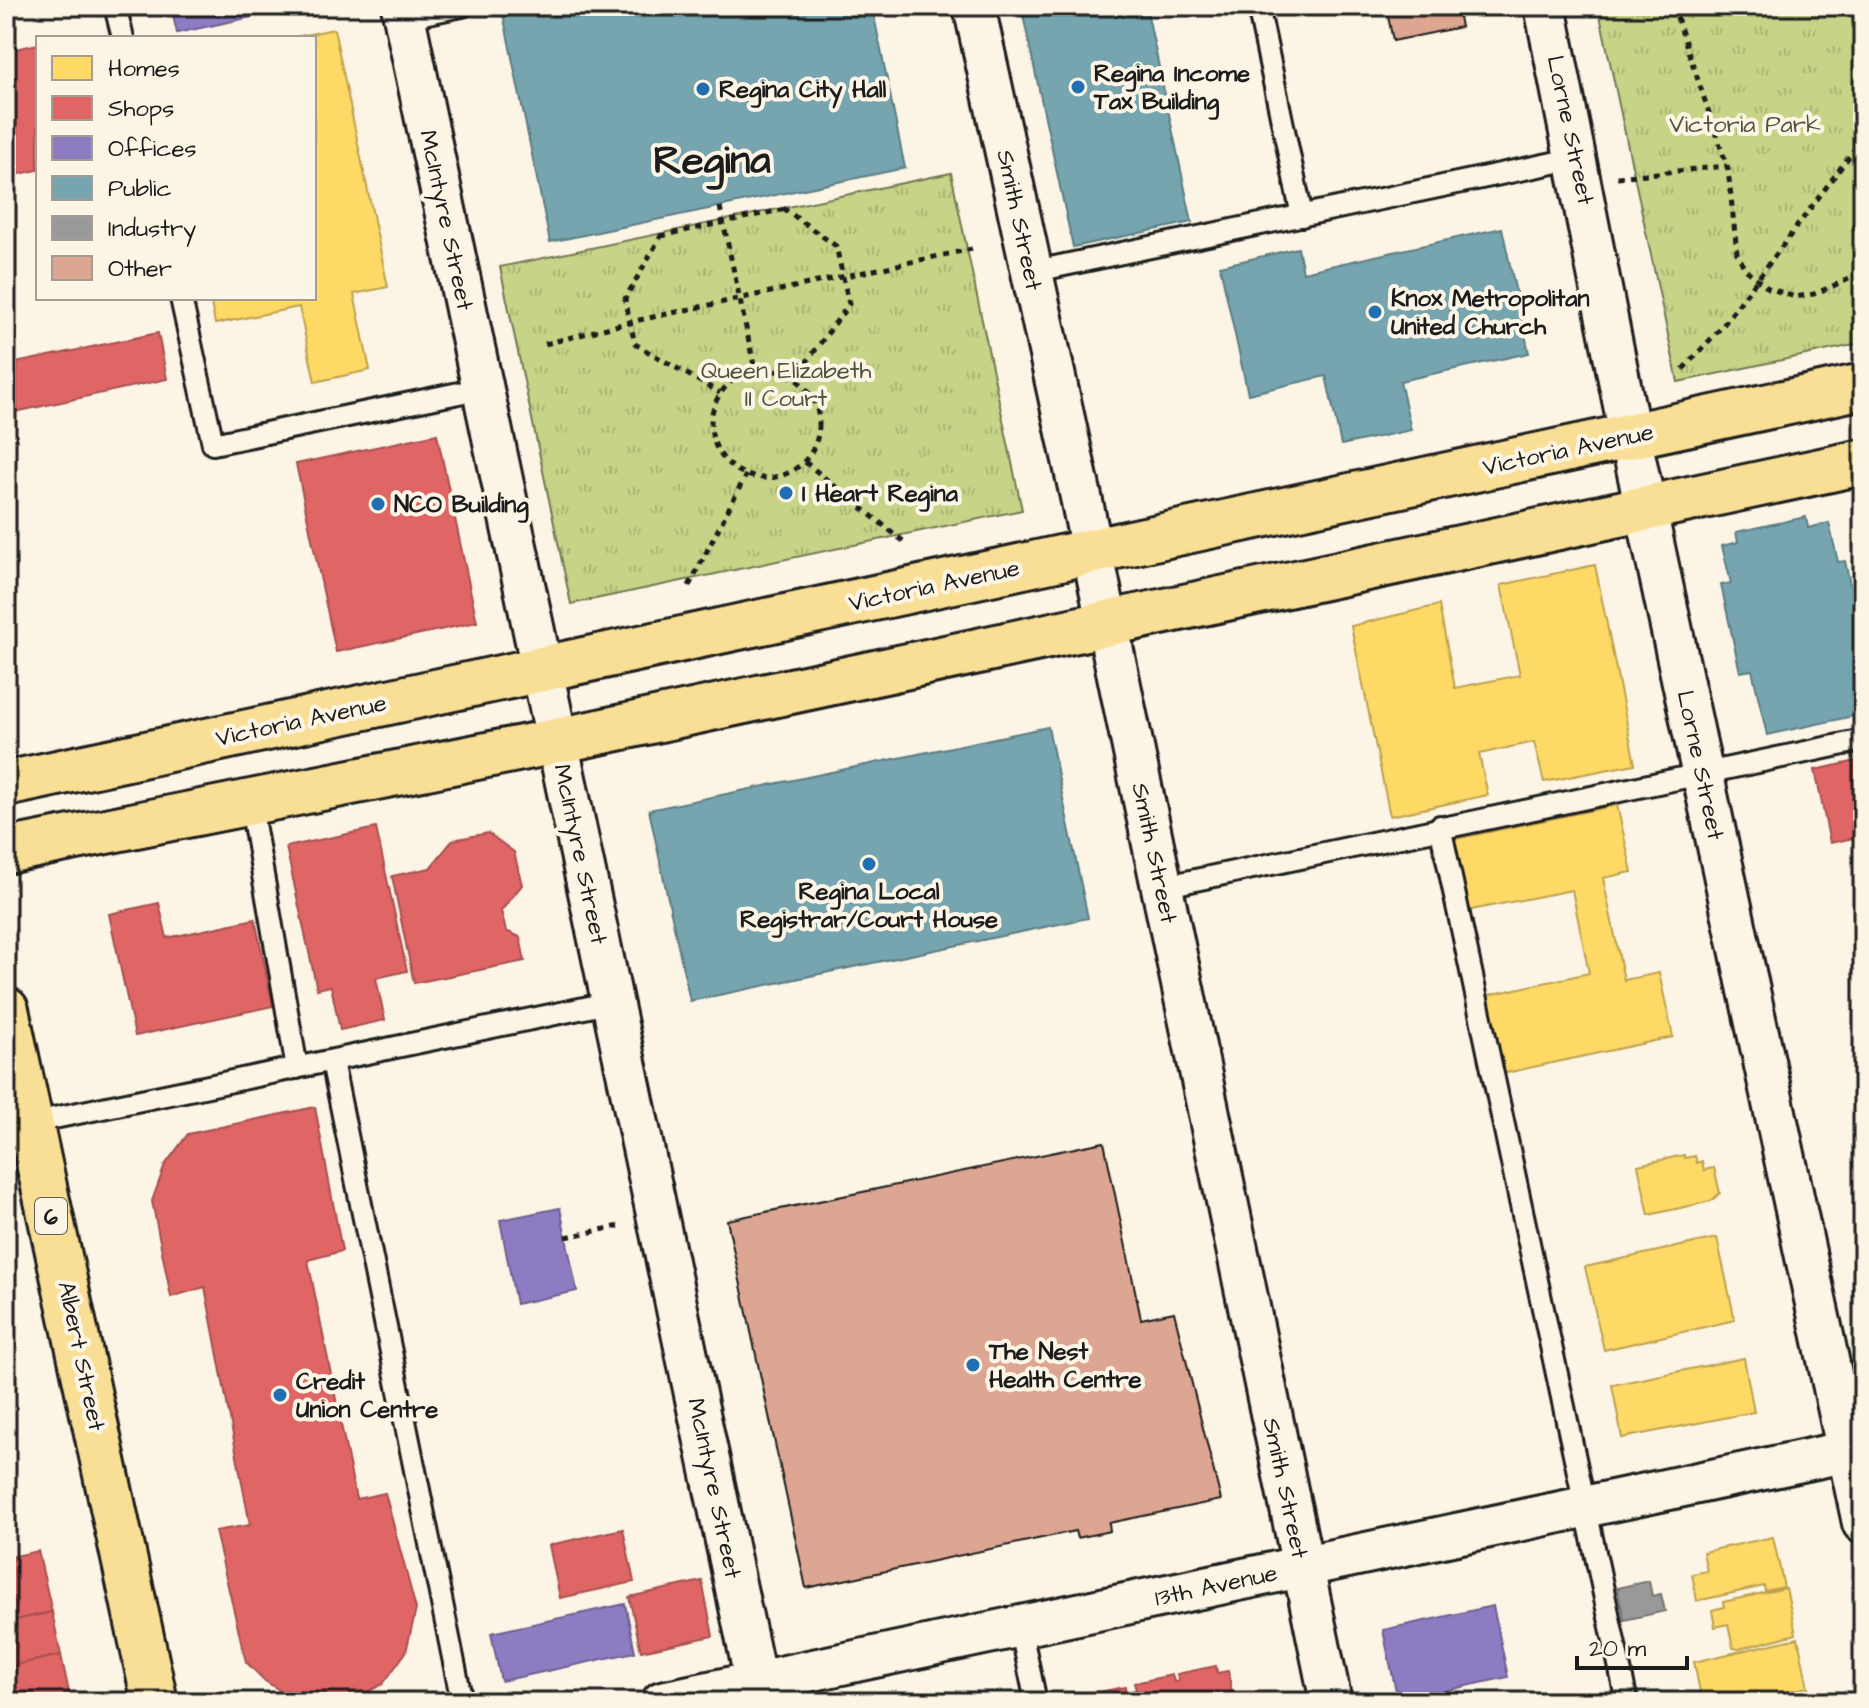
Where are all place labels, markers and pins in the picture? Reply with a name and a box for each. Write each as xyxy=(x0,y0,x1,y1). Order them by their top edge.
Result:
place label: Regina Income Tax Building xyxy=(1093,57,1250,120)
place label: Regina City Hall xyxy=(719,73,887,109)
marker: Regina Income Tax Building xyxy=(1069,78,1087,96)
marker: Regina City Hall xyxy=(694,80,712,98)
place label: Knox Metropolitan United Church xyxy=(1391,282,1589,344)
marker: Knox Metropolitan United Church xyxy=(1366,303,1384,321)
place label: I Heart Regina xyxy=(802,477,959,512)
marker: I Heart Regina xyxy=(777,484,795,502)
place label: NCO Building xyxy=(394,488,529,523)
marker: NCO Building xyxy=(369,495,387,513)
marker: Regina Local Registrar/Court House xyxy=(860,855,878,873)
place label: Regina Local Registrar/Court House xyxy=(740,875,998,938)
place label: The Nest Health Centre xyxy=(988,1335,1142,1397)
marker: The Nest Health Centre xyxy=(964,1356,982,1374)
place label: Credit Union Centre xyxy=(296,1365,438,1427)
marker: Credit Union Centre xyxy=(271,1386,289,1404)

